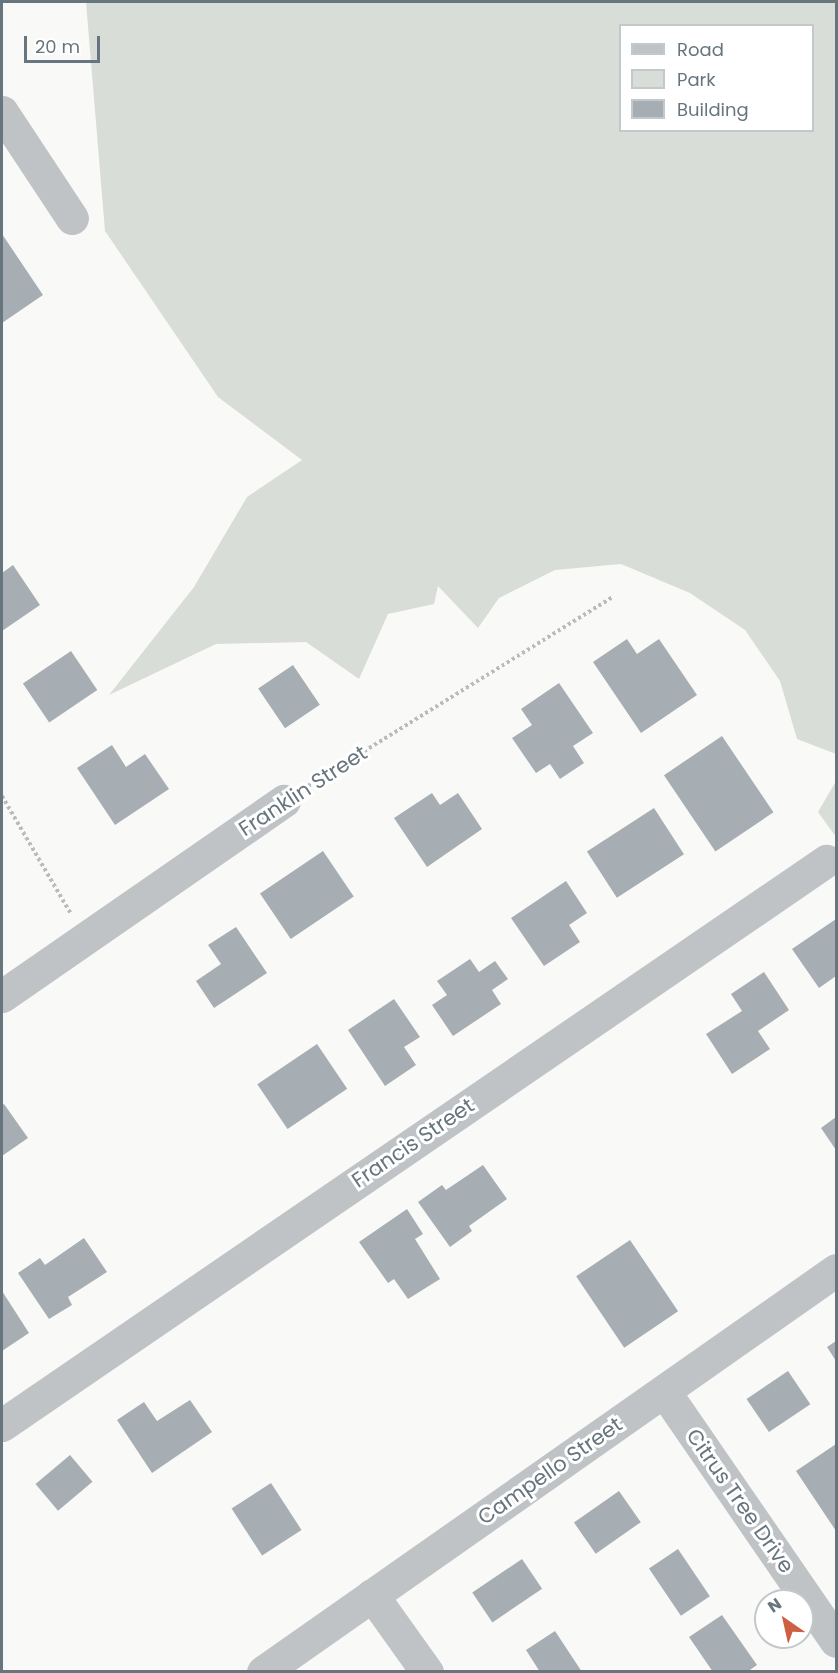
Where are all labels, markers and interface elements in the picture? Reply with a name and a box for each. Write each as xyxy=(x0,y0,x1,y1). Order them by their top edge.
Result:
scale bar xyxy=(27,24,104,62)
legend xyxy=(619,24,814,132)
text: 20 m xyxy=(35,34,80,59)
text: Road xyxy=(677,37,724,62)
text: Park xyxy=(677,67,716,92)
text: Building xyxy=(677,97,749,122)
street label: Franklin Street xyxy=(234,740,372,842)
street label: Francis Street xyxy=(347,1093,479,1193)
street label: Campello Street xyxy=(473,1412,627,1530)
street label: Citrus Tree Drive xyxy=(681,1424,799,1578)
north arrow xyxy=(754,1589,814,1649)
text: N xyxy=(763,1592,786,1618)

